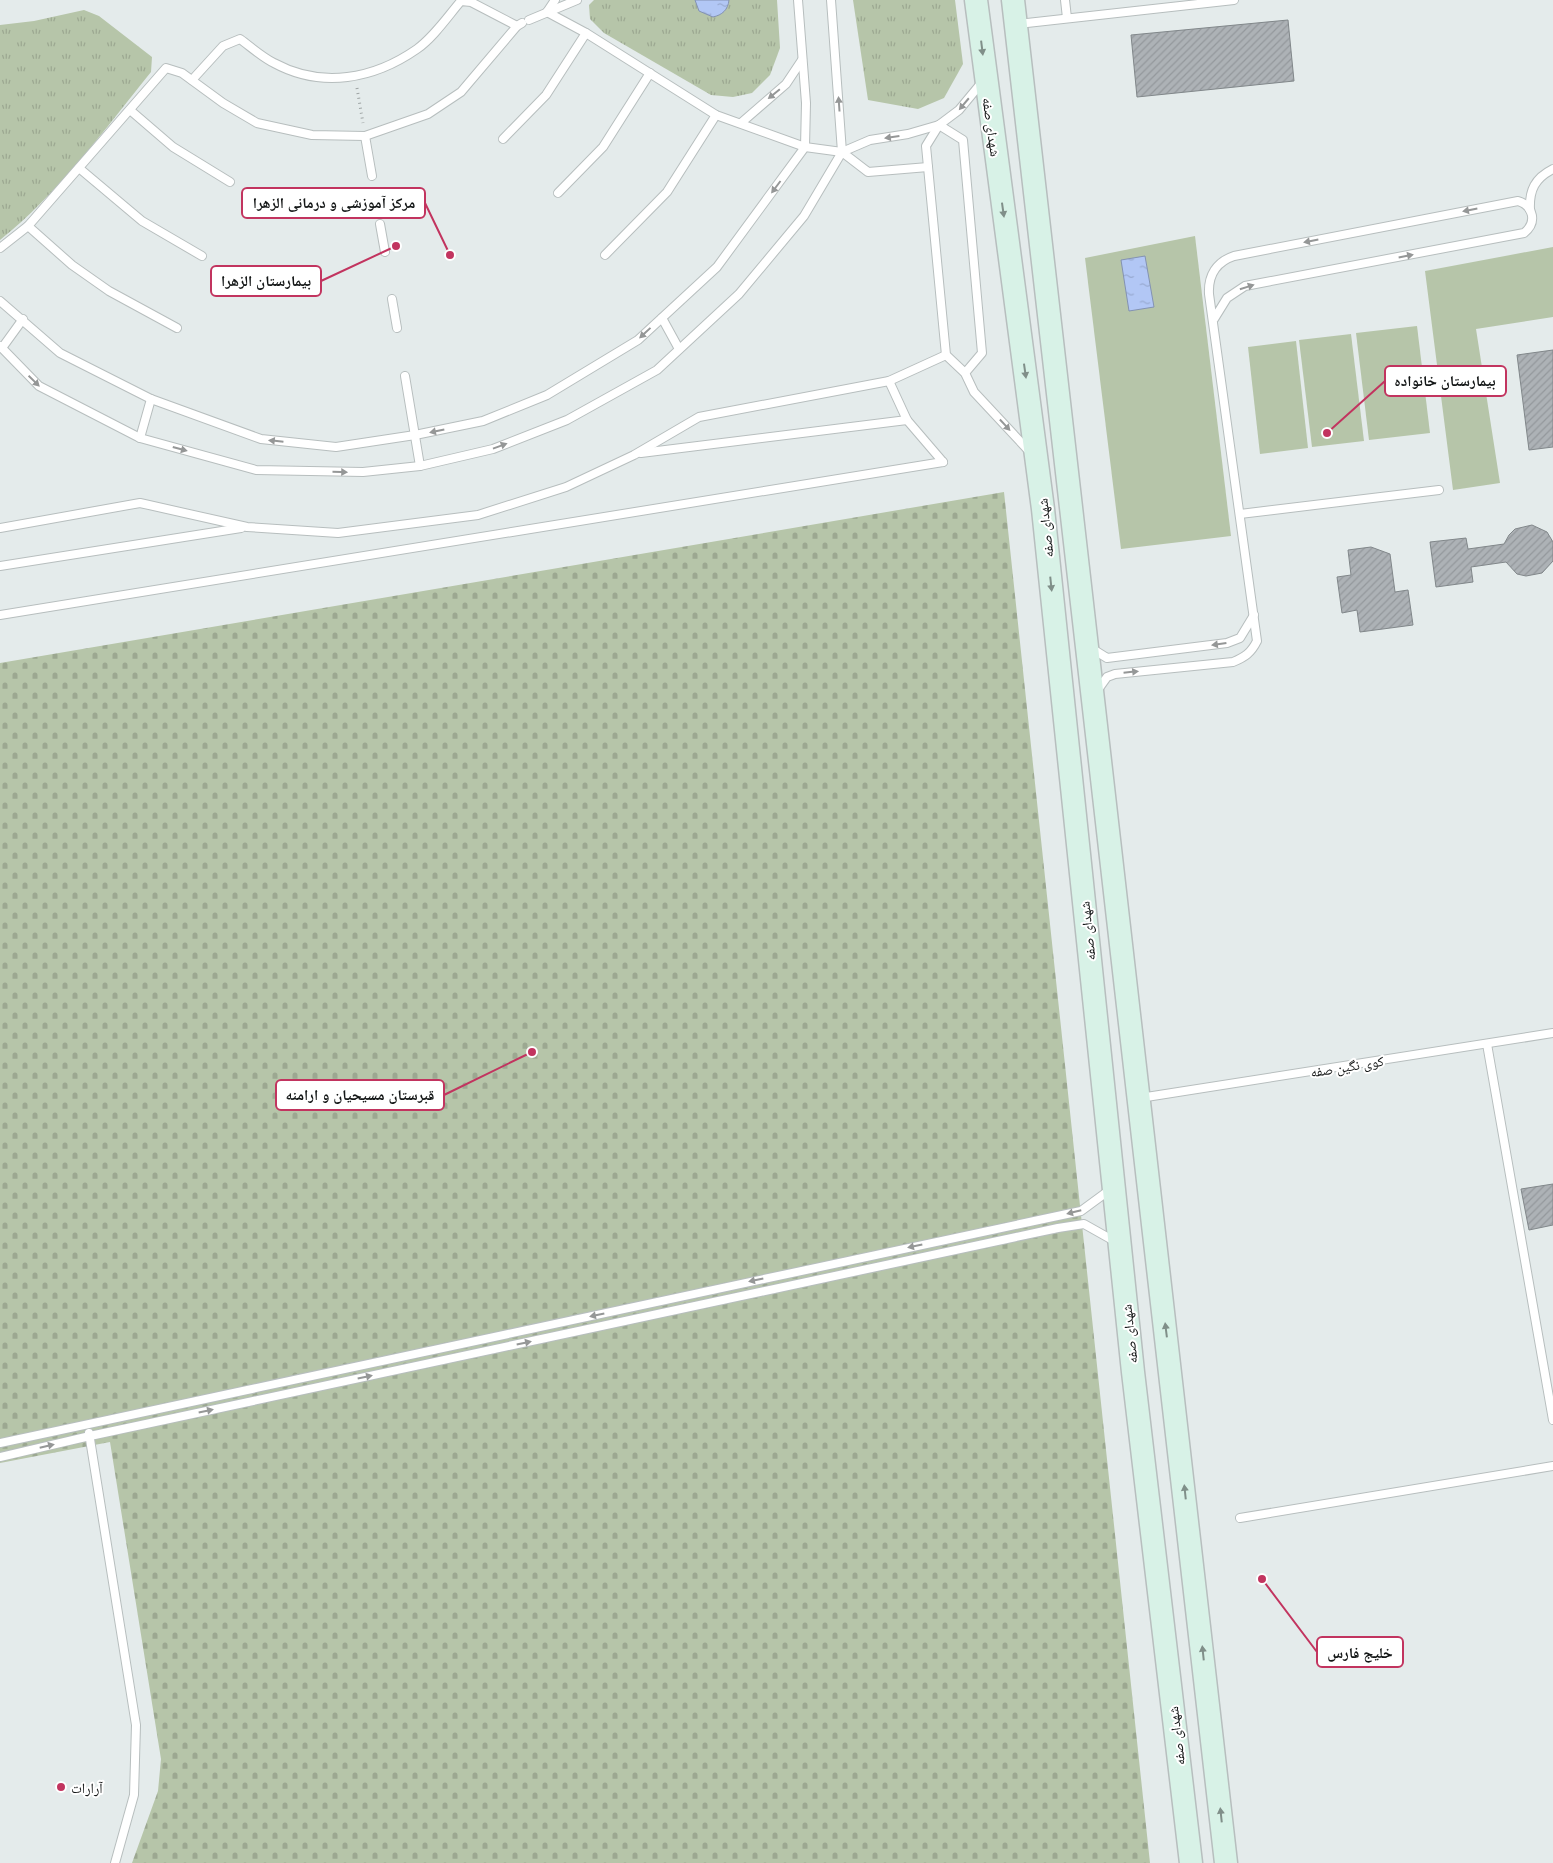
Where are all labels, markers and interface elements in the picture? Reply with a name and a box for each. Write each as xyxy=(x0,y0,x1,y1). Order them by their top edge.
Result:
one-way arrow xyxy=(978,41,986,57)
one-way arrow xyxy=(768,88,781,99)
one-way arrow xyxy=(834,96,842,112)
street label: شهدای صفه xyxy=(978,96,1005,158)
one-way arrow xyxy=(959,97,970,110)
one-way arrow xyxy=(883,133,899,141)
one-way arrow xyxy=(772,180,782,193)
callout: مرکز آموزشی و درمانی الزهرا xyxy=(242,188,425,218)
text: مرکز آموزشی و درمانی الزهرا xyxy=(253,193,415,212)
one-way arrow xyxy=(999,202,1007,218)
one-way arrow xyxy=(1462,207,1478,215)
one-way arrow xyxy=(1302,238,1318,246)
one-way arrow xyxy=(1399,251,1415,259)
callout: بیمارستان الزهرا xyxy=(211,266,321,296)
text: بیمارستان الزهرا xyxy=(221,271,311,290)
one-way arrow xyxy=(1240,283,1255,291)
one-way arrow xyxy=(640,327,652,339)
one-way arrow xyxy=(1021,363,1029,379)
callout: بیمارستان خانواده xyxy=(1385,366,1506,396)
text: بیمارستان خانواده xyxy=(1394,371,1496,390)
one-way arrow xyxy=(28,375,40,387)
one-way arrow xyxy=(999,419,1011,431)
one-way arrow xyxy=(428,427,444,435)
one-way arrow xyxy=(268,437,284,445)
one-way arrow xyxy=(493,442,508,450)
one-way arrow xyxy=(173,446,188,454)
one-way arrow xyxy=(332,468,348,476)
street label: شهدای صفه xyxy=(1033,497,1058,558)
one-way arrow xyxy=(1047,576,1055,592)
one-way arrow xyxy=(1211,640,1227,648)
one-way arrow xyxy=(1124,668,1140,676)
street label: شهدای صفه xyxy=(1075,900,1100,961)
street label: کوی نگین صفه xyxy=(1309,1052,1385,1081)
callout: قبرستان مسیحیان و ارامنه xyxy=(276,1080,444,1110)
text: قبرستان مسیحیان و ارامنه xyxy=(286,1085,434,1104)
one-way arrow xyxy=(1066,1208,1081,1216)
one-way arrow xyxy=(907,1243,923,1251)
one-way arrow xyxy=(748,1277,764,1285)
street label: شهدای صفه xyxy=(1117,1303,1142,1364)
one-way arrow xyxy=(589,1311,605,1319)
one-way arrow xyxy=(1162,1322,1170,1338)
one-way arrow xyxy=(516,1339,531,1347)
one-way arrow xyxy=(357,1373,373,1381)
one-way arrow xyxy=(199,1407,214,1415)
one-way arrow xyxy=(40,1442,55,1450)
one-way arrow xyxy=(1181,1483,1189,1499)
callout: خلیج فارس xyxy=(1317,1637,1403,1667)
text: خلیج فارس xyxy=(1327,1643,1393,1663)
one-way arrow xyxy=(1199,1645,1207,1661)
street label: شهدای صفه xyxy=(1164,1705,1189,1767)
place label: آرارات xyxy=(71,1779,103,1797)
marker: آرارات xyxy=(55,1781,67,1793)
one-way arrow xyxy=(1217,1806,1225,1822)

